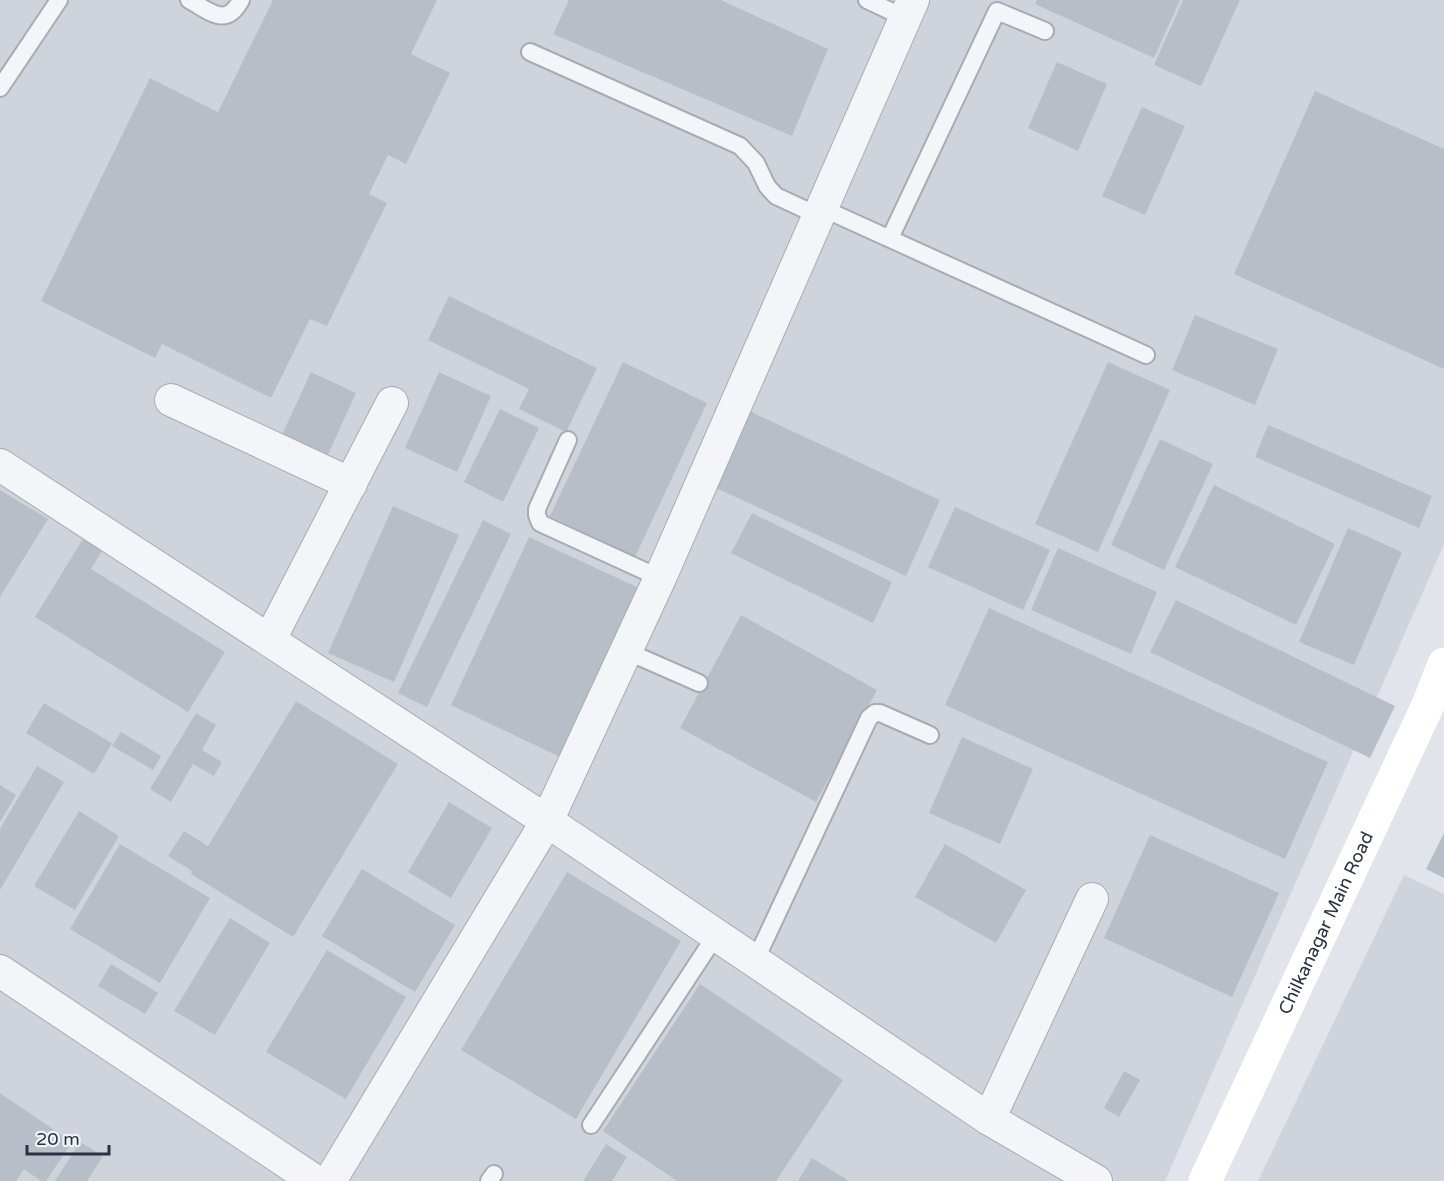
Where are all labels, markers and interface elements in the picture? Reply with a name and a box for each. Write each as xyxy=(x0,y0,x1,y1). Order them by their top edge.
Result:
street label: Chilkanagar Main Road xyxy=(1274,828,1378,1018)
scale bar xyxy=(27,1118,110,1156)
text: 20 m xyxy=(36,1128,80,1150)

